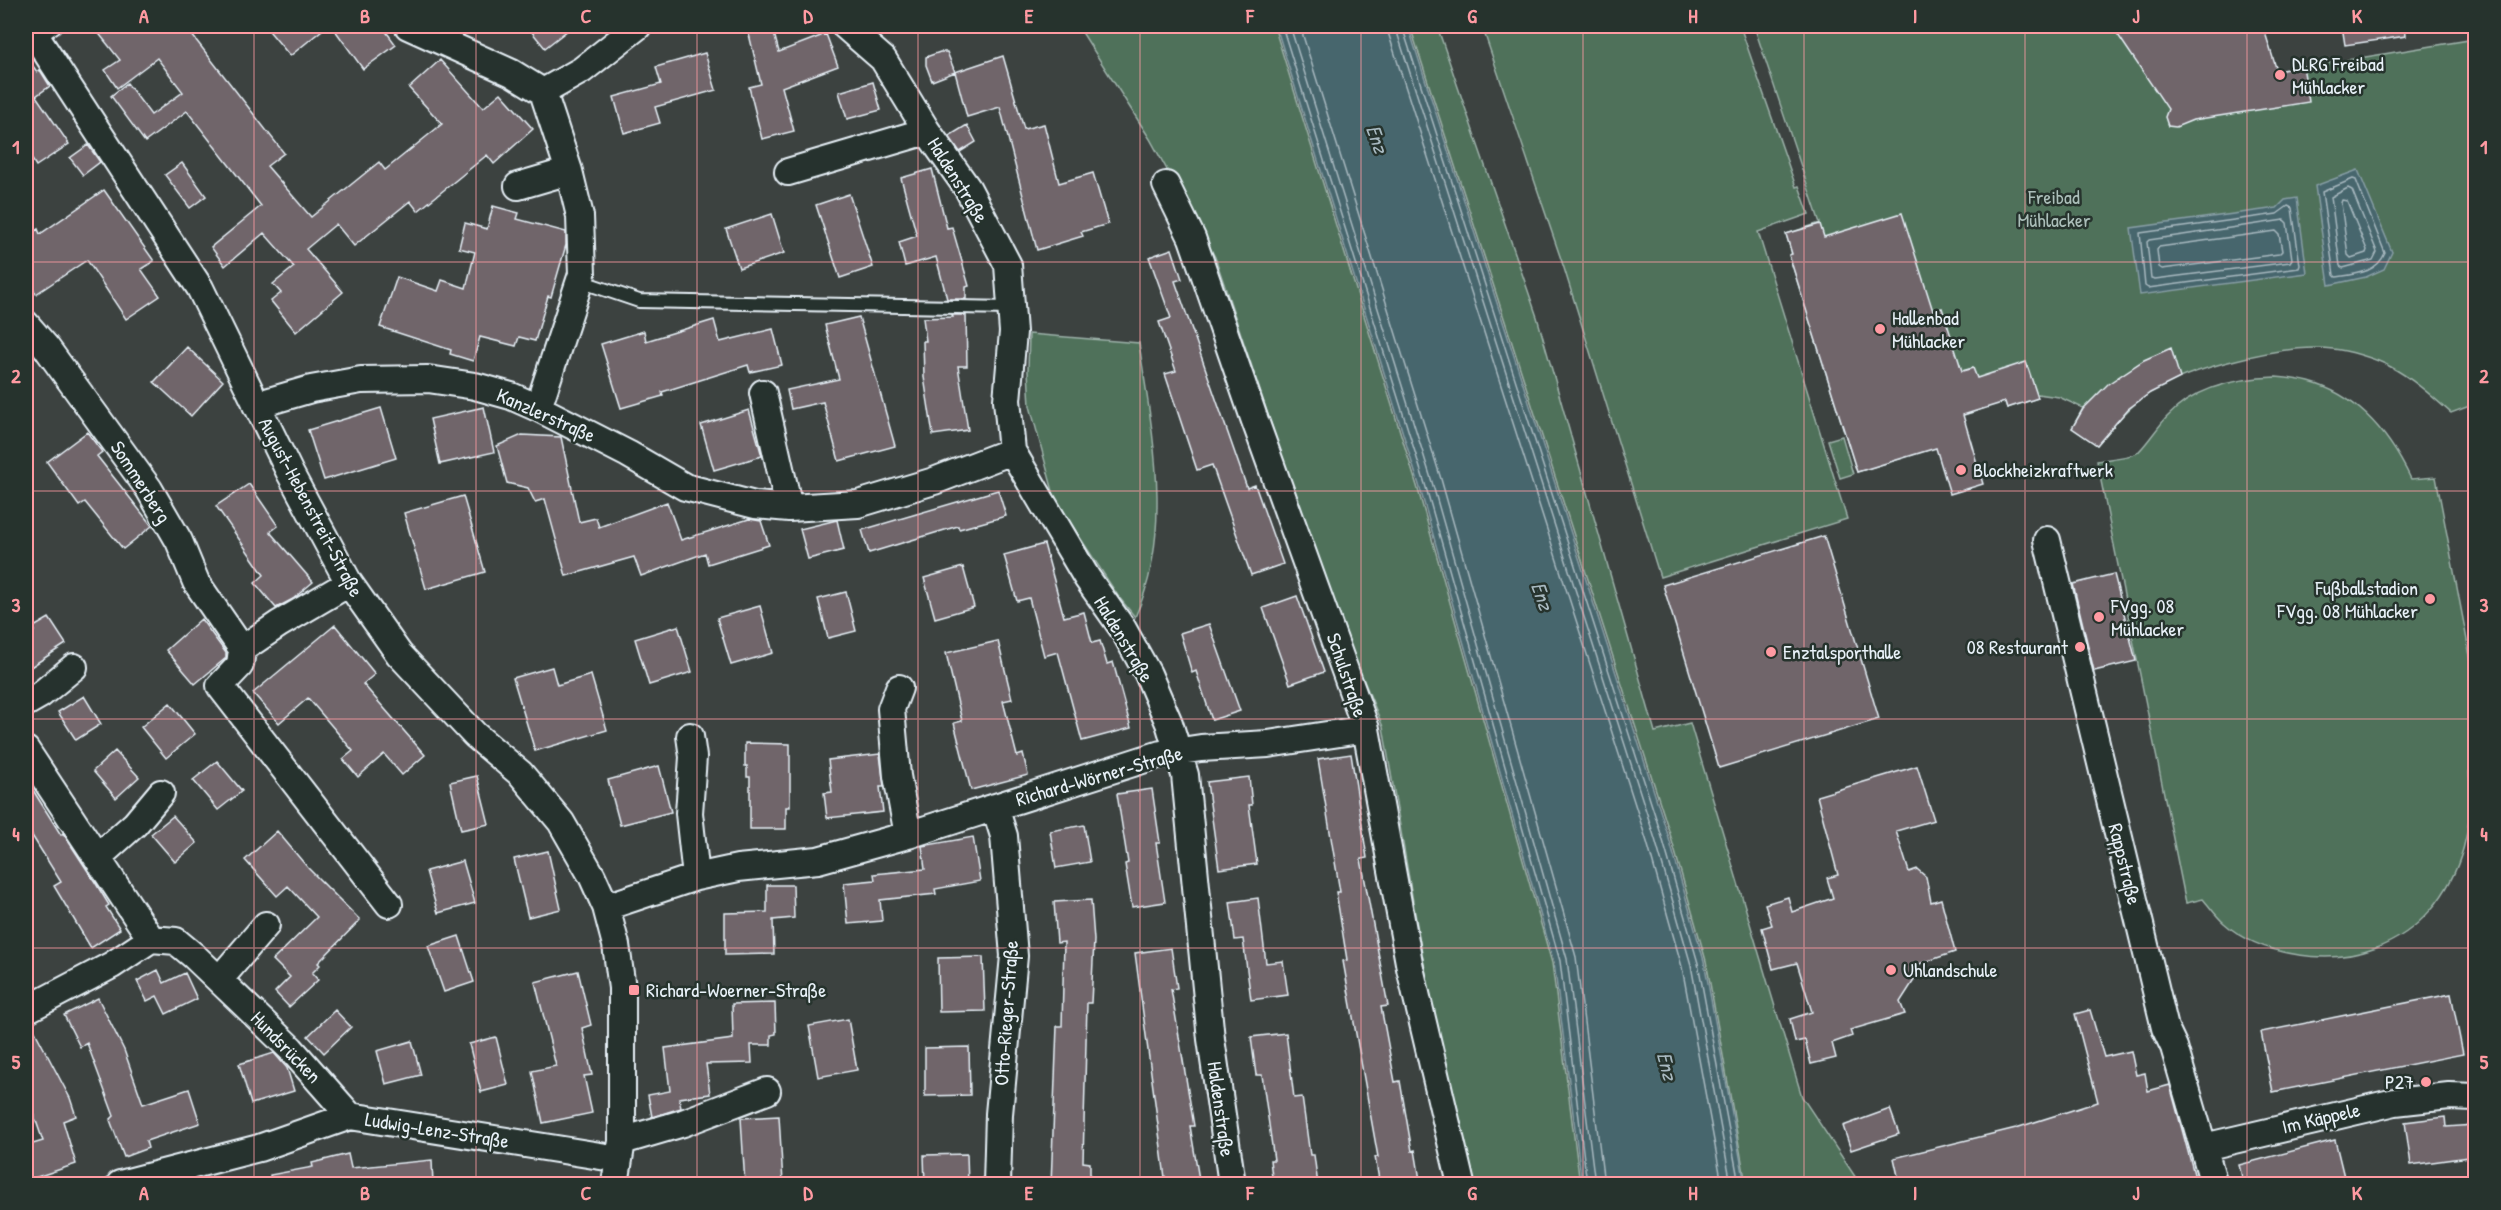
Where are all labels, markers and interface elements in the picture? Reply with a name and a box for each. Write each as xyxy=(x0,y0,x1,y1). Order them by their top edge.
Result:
text: A xyxy=(139,2,149,29)
text: B xyxy=(360,2,370,29)
text: C xyxy=(581,2,592,29)
text: D xyxy=(803,2,813,29)
text: E xyxy=(1025,2,1034,29)
text: F xyxy=(1245,2,1255,29)
text: G xyxy=(1467,2,1477,29)
text: H xyxy=(1688,2,1698,29)
text: I xyxy=(1913,2,1917,29)
text: J xyxy=(2132,2,2140,29)
text: K xyxy=(2352,2,2363,29)
place label: DLRG Freibad Mühlacker xyxy=(2292,50,2384,100)
marker: DLRG Freibad Mühlacker xyxy=(2273,68,2287,82)
water label: Enz xyxy=(1359,121,1397,159)
street label: Haldenstraße xyxy=(922,132,995,228)
text: 1 xyxy=(12,133,20,160)
text: 1 xyxy=(2480,133,2488,160)
park label: Freibad Mühlacker xyxy=(2017,183,2091,233)
place label: Hallenbad Mühlacker xyxy=(1892,304,1965,354)
marker: Hallenbad Mühlacker xyxy=(1873,322,1887,336)
text: 2 xyxy=(11,362,21,389)
text: 2 xyxy=(2479,362,2489,389)
street label: Kanzlerstraße xyxy=(493,381,600,448)
street label: August-Hebenstreit-Straße xyxy=(253,412,370,601)
street label: Sommerberg xyxy=(105,435,178,528)
place label: Blockheizkraftwerk xyxy=(1973,456,2113,483)
marker: Blockheizkraftwerk xyxy=(1954,463,1968,477)
place label: Fußballstadion FVgg. 08 Mühlacker xyxy=(2276,574,2418,624)
water label: Enz xyxy=(1524,578,1562,616)
text: 3 xyxy=(12,591,21,618)
street label: Haldenstraße xyxy=(1088,591,1161,687)
text: 3 xyxy=(2480,591,2489,618)
place label: FVgg. 08 Mühlacker xyxy=(2110,592,2184,642)
marker: Fußballstadion FVgg. 08 Mühlacker xyxy=(2423,592,2437,606)
marker: FVgg. 08 Mühlacker xyxy=(2092,610,2106,624)
street label: Schulstraße xyxy=(1320,629,1374,721)
place label: 08 Restaurant xyxy=(1967,633,2069,660)
place label: Enztalsporthalle xyxy=(1783,638,1901,665)
marker: 08 Restaurant xyxy=(2073,640,2087,654)
marker: Enztalsporthalle xyxy=(1764,645,1778,659)
street label: Richard-Wörner-Straße xyxy=(1012,739,1185,812)
text: 4 xyxy=(12,820,20,847)
street label: Rappstraße xyxy=(2102,820,2149,907)
text: 4 xyxy=(2480,820,2488,847)
street label: Otto-Rieger-Straße xyxy=(987,940,1024,1086)
place label: Uhlandschule xyxy=(1903,956,1998,983)
marker: Uhlandschule xyxy=(1884,963,1898,977)
place label: Richard-Woerner-Straße xyxy=(646,976,826,1003)
marker: Richard-Woerner-Straße xyxy=(627,983,641,997)
street label: Hundsrücken xyxy=(245,1005,328,1089)
text: 5 xyxy=(12,1048,21,1075)
text: 5 xyxy=(2480,1048,2489,1075)
water label: Enz xyxy=(1650,1049,1685,1085)
street label: Haldenstraße xyxy=(1201,1060,1242,1158)
place label: P27 xyxy=(2385,1068,2414,1095)
marker: P27 xyxy=(2419,1075,2433,1089)
street label: Im Käppele xyxy=(2279,1095,2363,1140)
street label: Ludwig-Lenz-Straße xyxy=(363,1105,511,1154)
text: A xyxy=(139,1179,149,1206)
text: B xyxy=(360,1179,370,1206)
text: C xyxy=(581,1179,592,1206)
text: D xyxy=(803,1179,813,1206)
text: E xyxy=(1025,1179,1034,1206)
text: F xyxy=(1245,1179,1255,1206)
text: G xyxy=(1467,1179,1477,1206)
text: H xyxy=(1688,1179,1698,1206)
text: I xyxy=(1913,1179,1917,1206)
text: J xyxy=(2132,1179,2140,1206)
text: K xyxy=(2352,1179,2363,1206)

